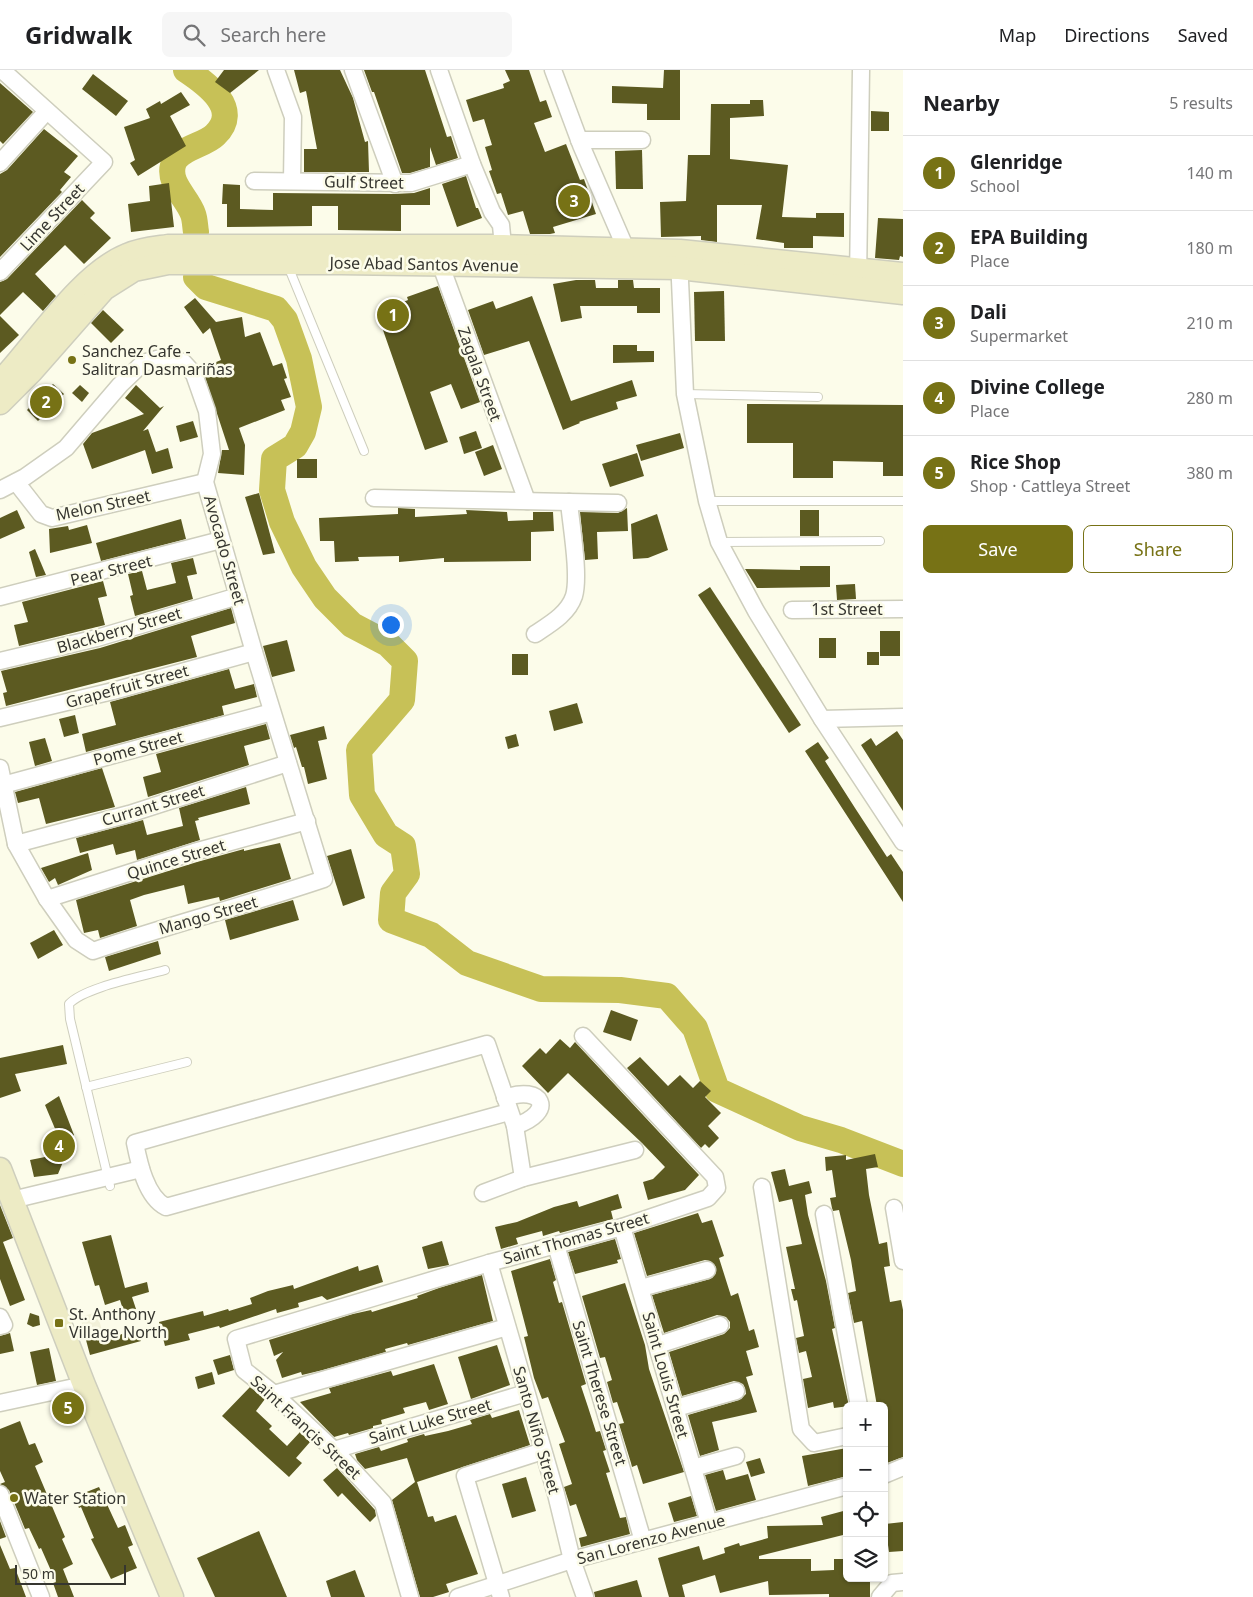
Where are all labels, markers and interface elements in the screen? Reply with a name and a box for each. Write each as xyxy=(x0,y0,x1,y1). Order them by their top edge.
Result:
search box xyxy=(162,12,512,57)
text: Gridwalk xyxy=(25,18,132,51)
icon: search xyxy=(180,21,208,49)
text: Search here xyxy=(220,22,326,48)
text: Map xyxy=(999,23,1036,47)
text: Directions xyxy=(1064,23,1150,47)
text: Saved xyxy=(1178,23,1228,47)
text: Nearby xyxy=(923,89,999,117)
text: 5 results xyxy=(1169,92,1233,114)
text: Glenridge xyxy=(970,149,1063,175)
text: 1 xyxy=(934,162,944,184)
text: 140 m xyxy=(1186,162,1233,184)
street label: Gulf Street xyxy=(324,170,404,194)
text: School xyxy=(970,175,1020,197)
street label: Lime Street xyxy=(15,178,89,256)
pin: 3 xyxy=(558,182,590,220)
text: EPA Building xyxy=(970,224,1088,250)
text: 2 xyxy=(934,237,944,259)
text: 180 m xyxy=(1186,237,1233,259)
text: Place xyxy=(970,250,1010,272)
street label: Jose Abad Santos Avenue xyxy=(327,251,519,277)
pin: 1 xyxy=(377,296,409,334)
text: Dali xyxy=(970,299,1007,325)
text: 3 xyxy=(934,312,944,334)
text: 210 m xyxy=(1186,312,1233,334)
street label: Zagala Street xyxy=(453,324,507,424)
text: Supermarket xyxy=(970,325,1068,347)
place label: Sanchez Cafe - Salitran Dasmariñas xyxy=(82,340,233,380)
marker: Sanchez Cafe - Salitran Dasmariñas xyxy=(66,354,78,366)
text: Divine College xyxy=(970,374,1105,400)
pin: 2 xyxy=(30,383,62,421)
text: 4 xyxy=(934,387,944,409)
text: 280 m xyxy=(1186,387,1233,409)
text: Place xyxy=(970,400,1010,422)
text: Rice Shop xyxy=(970,449,1061,475)
text: 5 xyxy=(934,462,944,484)
text: 380 m xyxy=(1186,462,1233,484)
text: Shop · Cattleya Street xyxy=(970,475,1130,497)
street label: Melon Street xyxy=(54,484,152,526)
street label: Avocado Street xyxy=(199,493,251,608)
button: Save xyxy=(923,525,1073,573)
button: Share xyxy=(1083,525,1233,573)
street label: Pear Street xyxy=(68,549,154,591)
street label: 1st Street xyxy=(811,598,883,620)
street label: Blackberry Street xyxy=(54,602,184,658)
your location xyxy=(378,612,404,638)
street label: Grapefruit Street xyxy=(63,659,191,713)
street label: Pome Street xyxy=(91,725,186,771)
street label: Currant Street xyxy=(99,779,207,831)
street label: Quince Street xyxy=(124,834,228,884)
street label: Mango Street xyxy=(156,890,260,940)
pin: 4 xyxy=(43,1127,75,1165)
street label: Saint Thomas Street xyxy=(501,1207,652,1269)
place label: St. Anthony Village North xyxy=(69,1303,167,1343)
street label: Saint Louis Street xyxy=(637,1309,695,1441)
marker: St. Anthony Village North xyxy=(53,1317,65,1329)
street label: Saint Therese Street xyxy=(568,1318,633,1468)
street label: Santo Niño Street xyxy=(508,1364,566,1497)
street label: Saint Francis Street xyxy=(246,1370,366,1484)
pin: 5 xyxy=(52,1389,84,1427)
street label: Saint Luke Street xyxy=(366,1393,494,1449)
map controls xyxy=(843,1402,888,1582)
button: + xyxy=(843,1402,888,1447)
button: − xyxy=(843,1447,888,1492)
place label: Water Station xyxy=(24,1487,126,1509)
marker: Water Station xyxy=(8,1492,20,1504)
button: locate xyxy=(843,1492,888,1537)
street label: San Lorenzo Avenue xyxy=(574,1509,728,1569)
button: layers xyxy=(843,1537,888,1582)
scale bar xyxy=(15,1562,126,1585)
text: 50 m xyxy=(22,1564,55,1583)

